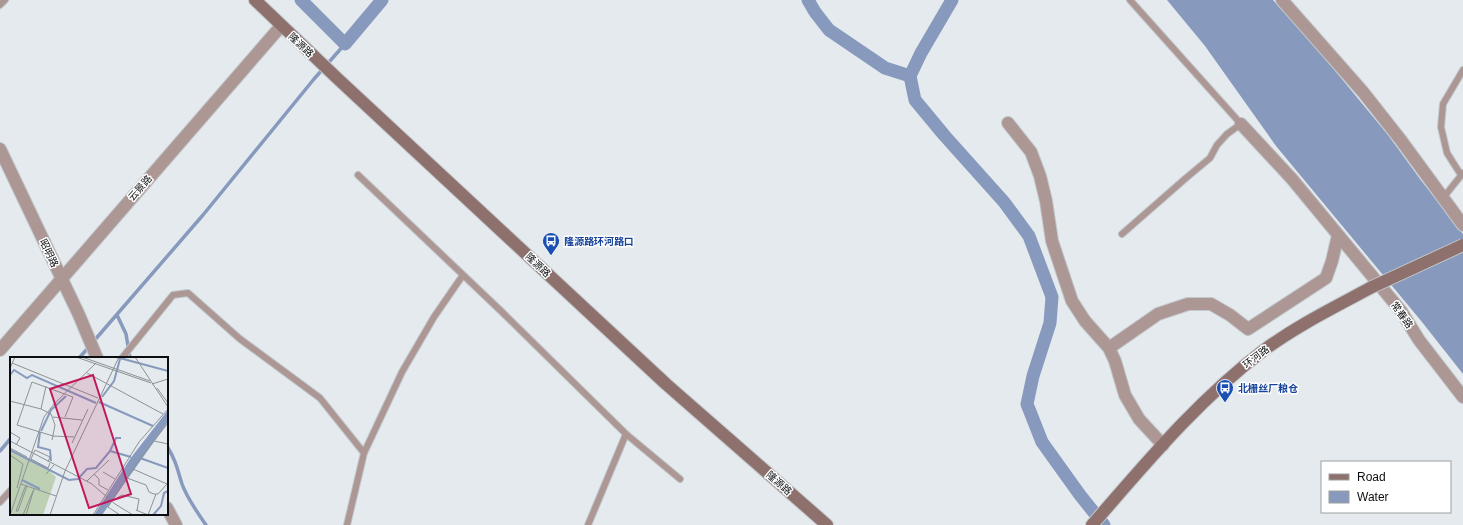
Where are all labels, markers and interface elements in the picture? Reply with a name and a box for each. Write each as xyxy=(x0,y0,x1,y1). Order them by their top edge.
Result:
street label: 隆源路 xyxy=(286,31,316,59)
street label: 云景路 xyxy=(126,173,154,203)
bus stop icon: 隆源路环河路口 xyxy=(541,231,561,256)
place label: 隆源路环河路口 xyxy=(564,236,634,247)
street label: 昭明路 xyxy=(38,237,60,269)
street label: 隆源路 xyxy=(523,251,553,279)
street label: 常春路 xyxy=(1389,300,1415,330)
street label: 环河路 xyxy=(1241,344,1271,370)
inset map xyxy=(10,357,168,515)
bus stop icon: 北栅丝厂粮仓 xyxy=(1215,378,1235,403)
place label: 北栅丝厂粮仓 xyxy=(1238,382,1298,394)
legend xyxy=(1321,461,1451,513)
street label: 隆源路 xyxy=(764,469,794,497)
text: Road xyxy=(1357,470,1386,484)
text: Water xyxy=(1357,490,1389,504)

